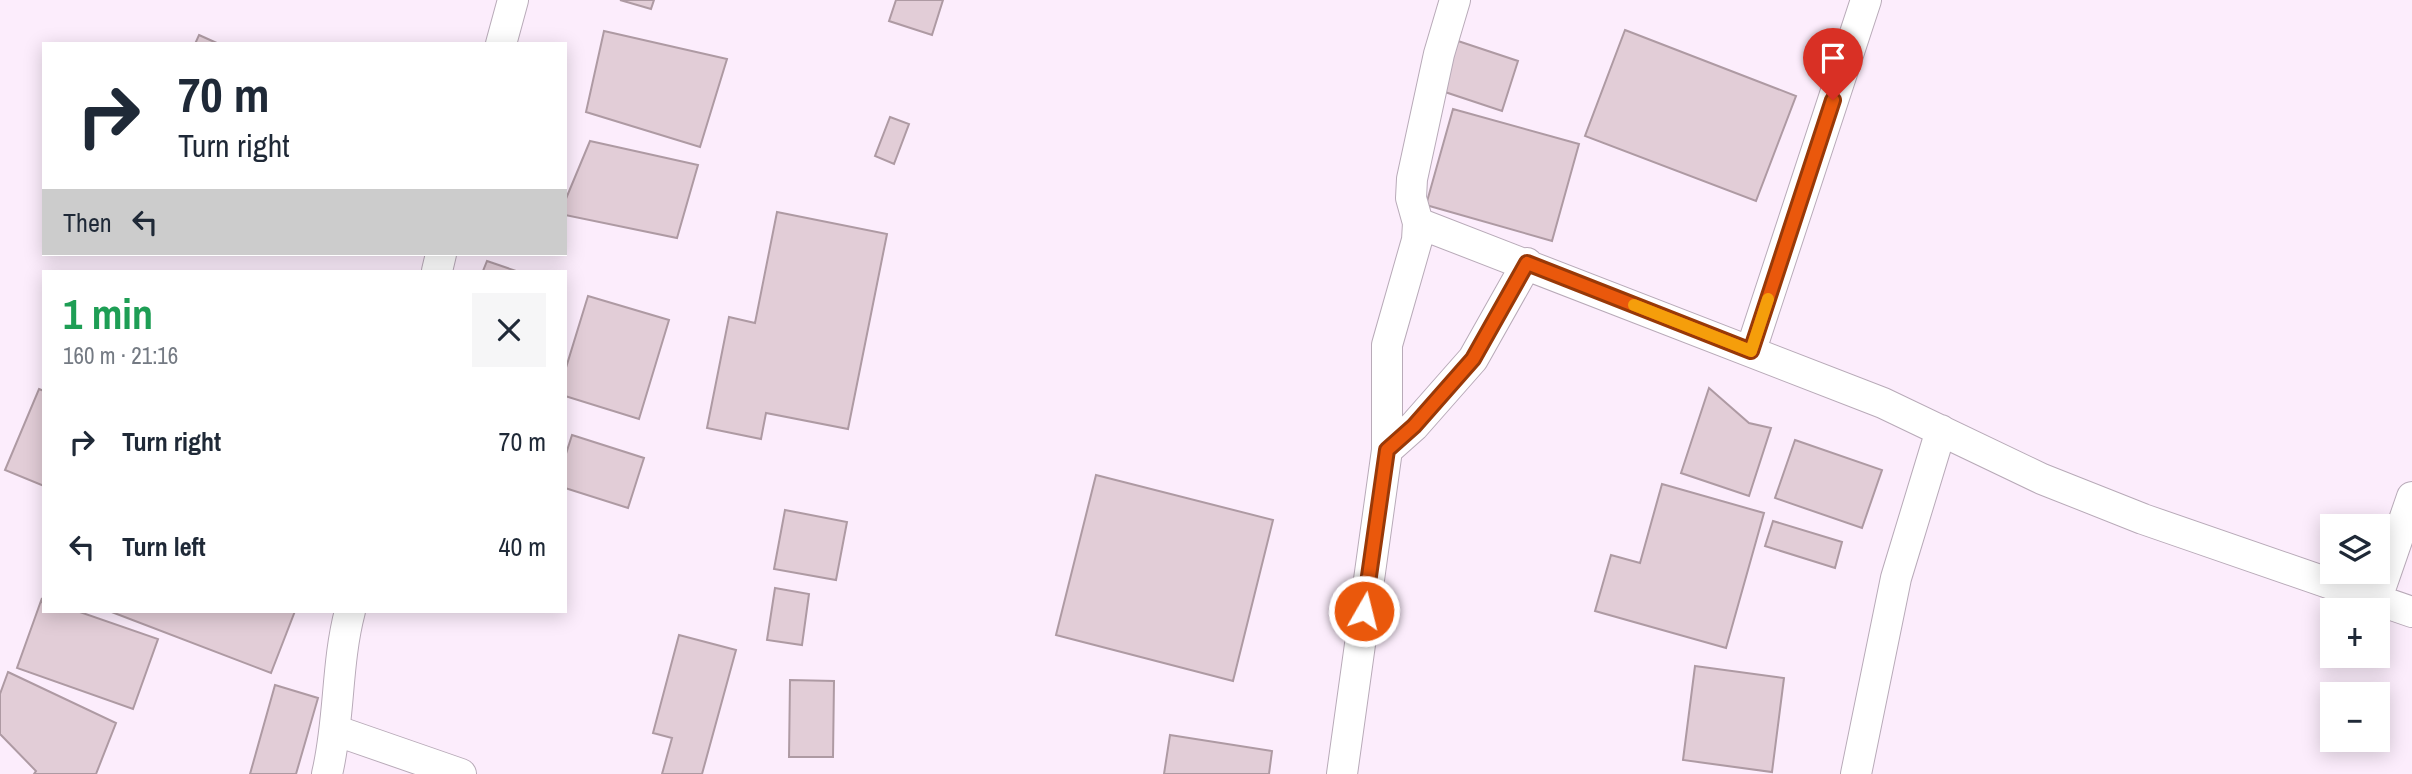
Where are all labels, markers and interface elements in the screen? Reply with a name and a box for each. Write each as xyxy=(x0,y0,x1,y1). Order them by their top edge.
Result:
pin xyxy=(1803,28,1863,100)
icon: arrive xyxy=(1814,39,1852,77)
text: 70 m xyxy=(178,61,270,127)
icon: right xyxy=(63,70,154,161)
text: Turn right xyxy=(178,124,290,167)
icon: left xyxy=(126,203,164,241)
text: Then xyxy=(63,205,112,240)
text: 1 min xyxy=(63,286,153,342)
button: close xyxy=(472,293,546,367)
text: 160 m · 21:16 xyxy=(63,340,178,371)
icon: right xyxy=(63,423,101,461)
text: Turn right xyxy=(122,424,221,459)
text: 70 m xyxy=(499,424,546,459)
map controls xyxy=(2320,514,2390,752)
button: layers xyxy=(2320,514,2390,584)
icon: left xyxy=(63,528,101,566)
text: Turn left xyxy=(122,529,206,564)
text: 40 m xyxy=(499,529,546,564)
position arrow xyxy=(1327,574,1401,648)
button: + xyxy=(2320,598,2390,668)
button: − xyxy=(2320,682,2390,752)

